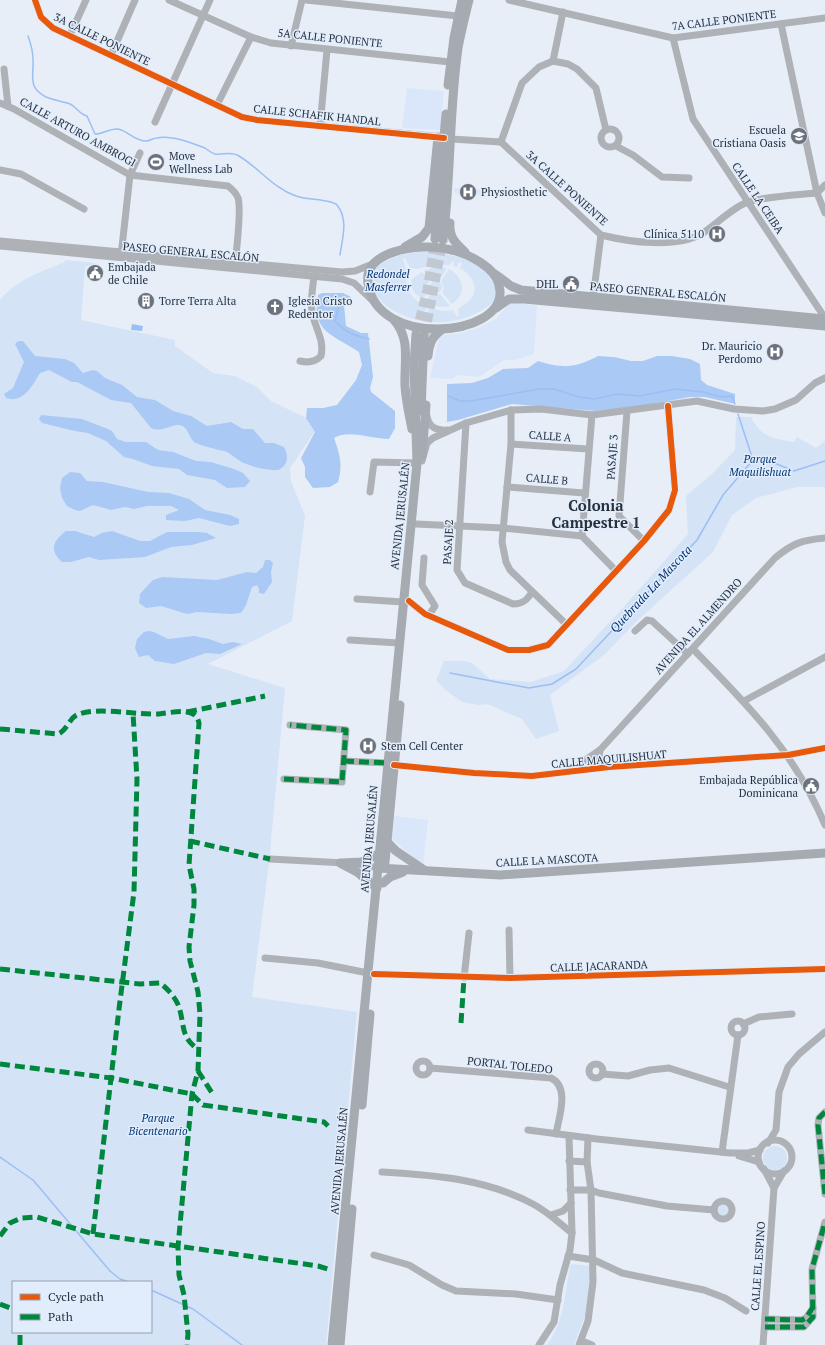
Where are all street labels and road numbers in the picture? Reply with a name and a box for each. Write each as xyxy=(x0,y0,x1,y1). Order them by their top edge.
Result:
street label: 7A CALLE PONIENTE xyxy=(671,7,777,33)
street label: 3A CALLE PONIENTE xyxy=(52,10,152,68)
street label: 5A CALLE PONIENTE xyxy=(277,26,383,50)
street label: CALLE ARTURO AMBROGI xyxy=(17,94,139,170)
street label: CALLE SCHAFIK HANDAL xyxy=(253,101,381,129)
street label: 3A CALLE PONIENTE xyxy=(523,148,611,228)
street label: CALLE LA CEIBA xyxy=(729,160,787,237)
street label: PASEO GENERAL ESCALÓN xyxy=(122,239,260,265)
street label: PASEO GENERAL ESCALÓN xyxy=(589,279,727,305)
street label: CALLE A xyxy=(528,428,572,445)
street label: PASAJE 3 xyxy=(603,434,621,480)
street label: AVENIDA JERUSALÉN xyxy=(387,462,413,570)
street label: CALLE B xyxy=(525,470,569,488)
street label: PASAJE 2 xyxy=(440,519,456,565)
street label: AVENIDA EL ALMENDRO xyxy=(651,575,745,677)
street label: CALLE MAQUILISHUAT xyxy=(551,747,668,771)
street label: AVENIDA JERUSALÉN xyxy=(357,785,381,893)
street label: CALLE LA MASCOTA xyxy=(495,850,599,870)
street label: CALLE JACARANDA xyxy=(550,957,649,975)
street label: PORTAL TOLEDO xyxy=(466,1054,554,1076)
street label: AVENIDA JERUSALÉN xyxy=(327,1107,351,1215)
street label: CALLE EL ESPINO xyxy=(748,1221,768,1311)

